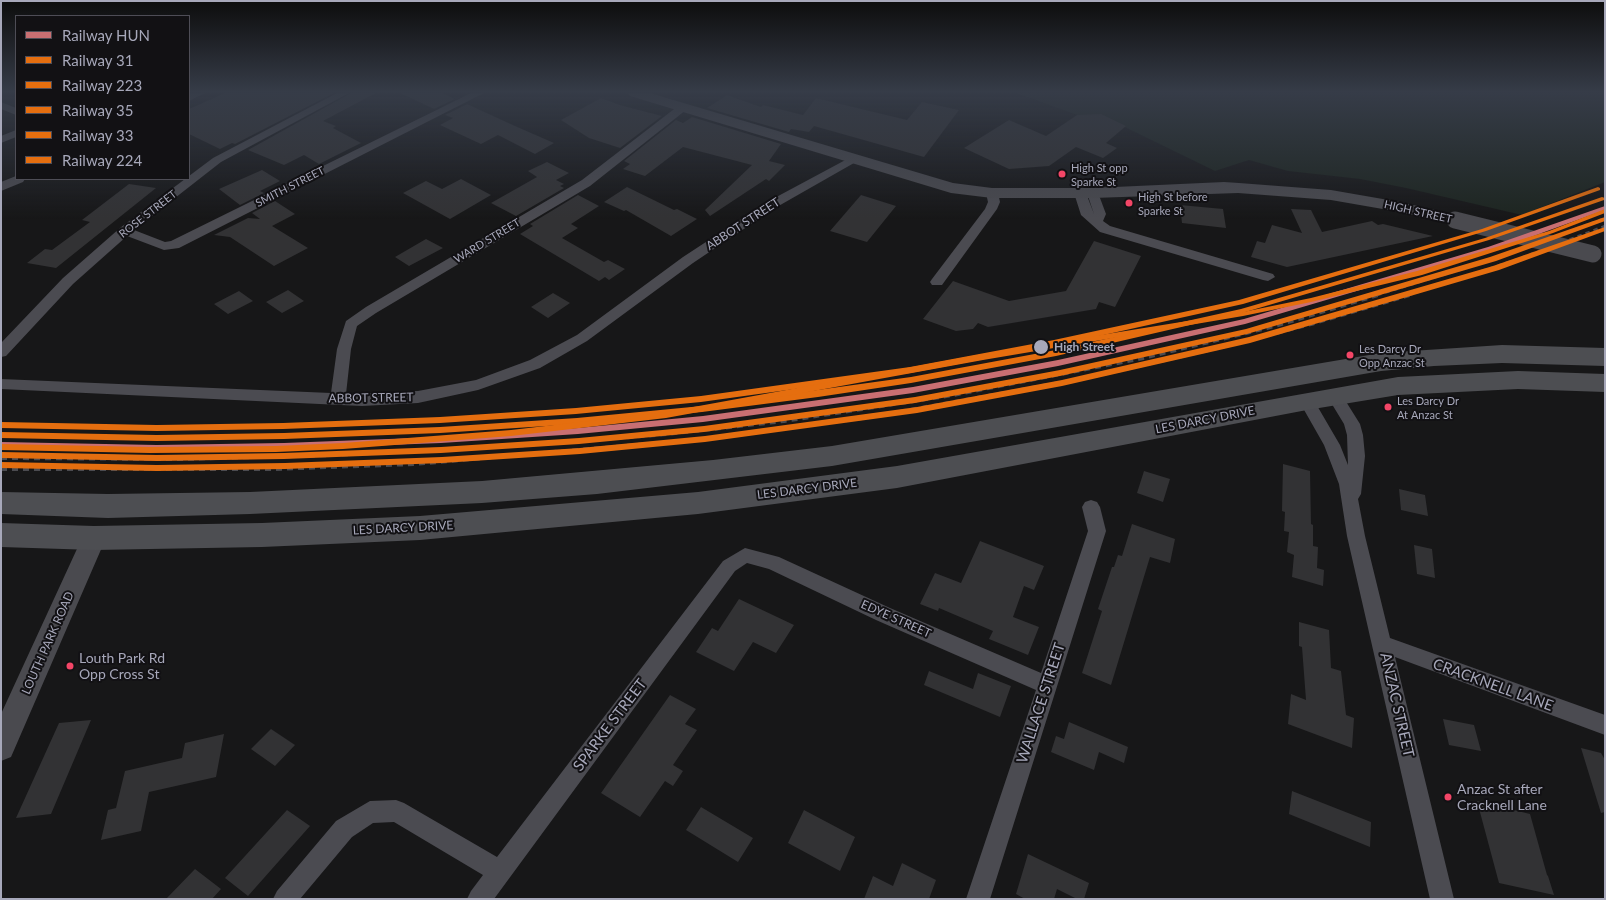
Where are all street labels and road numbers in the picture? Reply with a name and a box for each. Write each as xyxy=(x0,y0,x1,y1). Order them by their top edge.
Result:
street label: SMITH STREET xyxy=(253,164,327,210)
street label: ROSE STREET xyxy=(117,187,179,241)
street label: ABBOT STREET xyxy=(703,195,783,253)
street label: HIGH STREET xyxy=(1383,198,1453,226)
street label: WARD STREET xyxy=(451,216,523,266)
street label: ABBOT STREET xyxy=(328,390,414,406)
street label: LES DARCY DRIVE xyxy=(1154,403,1256,437)
street label: LES DARCY DRIVE xyxy=(756,476,858,502)
street label: LES DARCY DRIVE xyxy=(352,518,454,538)
street label: LOUTH PARK ROAD xyxy=(19,589,77,697)
street label: EDYE STREET xyxy=(859,597,933,641)
street label: WALLACE STREET xyxy=(1013,641,1069,765)
street label: ANZAC STREET xyxy=(1376,651,1418,759)
street label: CRACKNELL LANE xyxy=(1430,655,1556,715)
street label: SPARKE STREET xyxy=(569,675,651,775)

